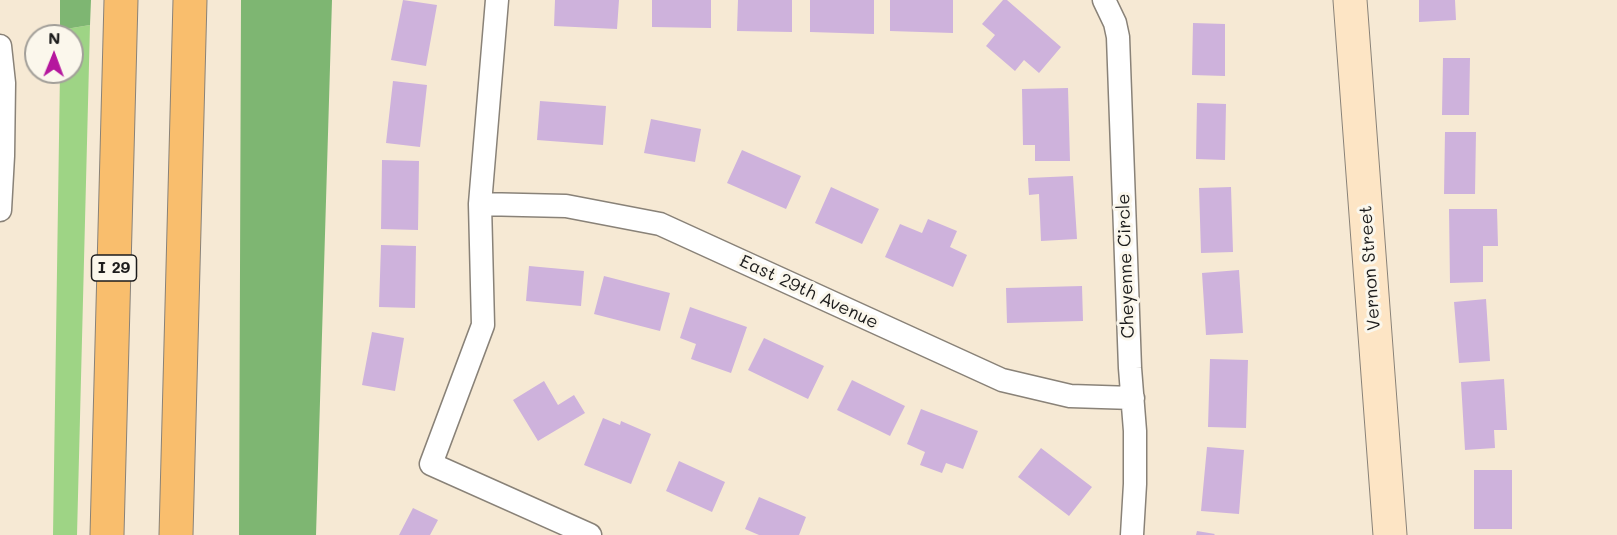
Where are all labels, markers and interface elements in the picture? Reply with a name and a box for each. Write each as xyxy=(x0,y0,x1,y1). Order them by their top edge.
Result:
north arrow xyxy=(24,24,84,84)
text: N xyxy=(48,27,61,48)
street label: Cheyenne Circle xyxy=(1113,193,1139,339)
street label: Vernon Street xyxy=(1355,205,1385,331)
street label: East 29th Avenue xyxy=(736,250,882,334)
road number: I 29 xyxy=(92,255,136,281)

